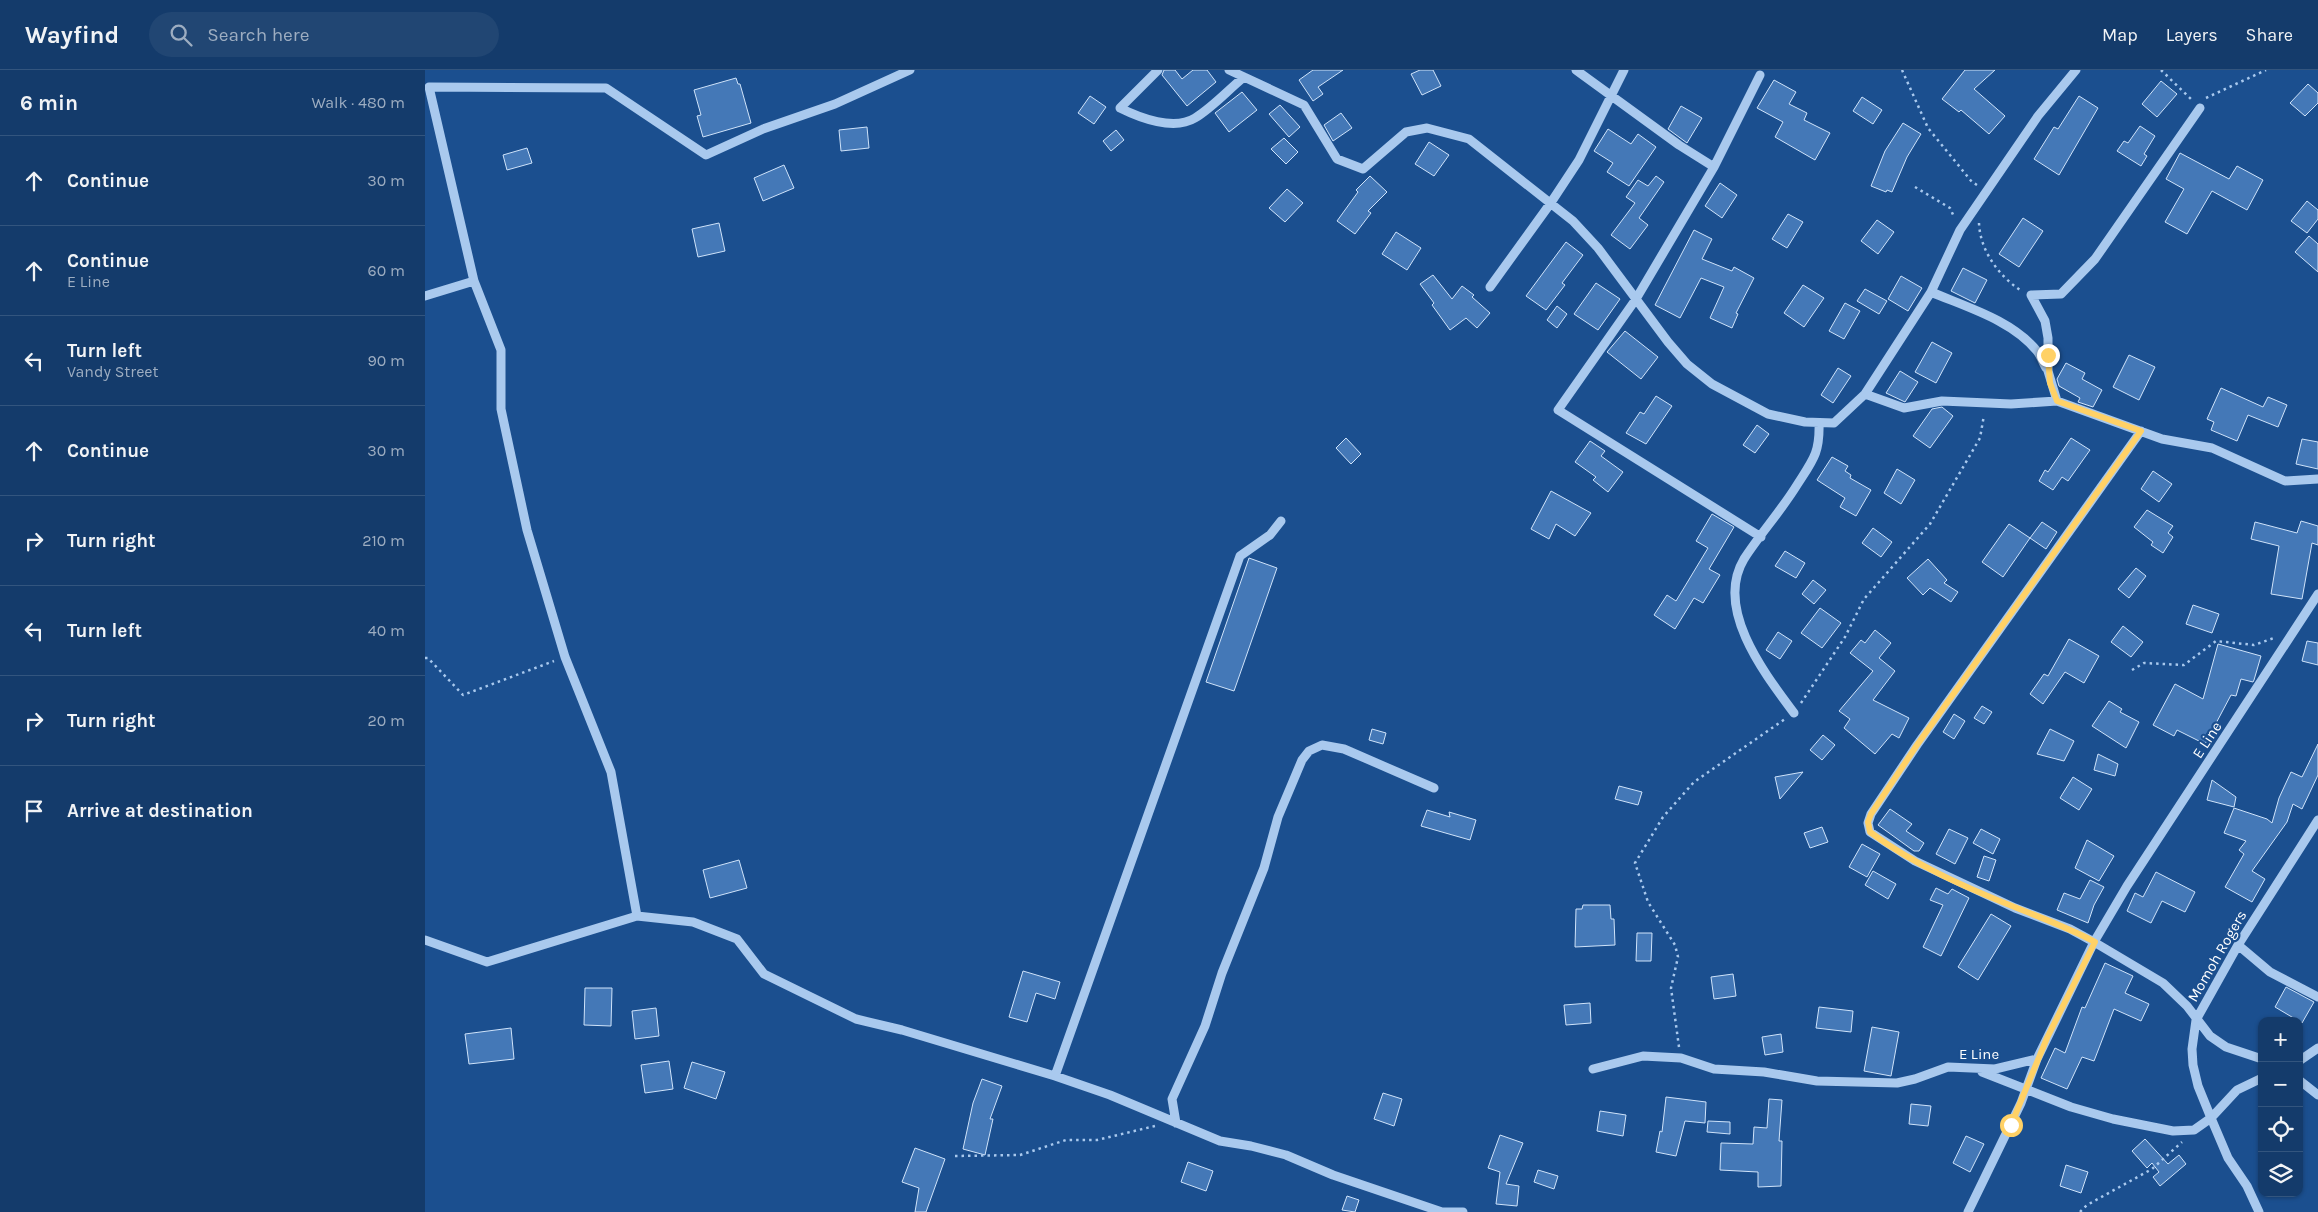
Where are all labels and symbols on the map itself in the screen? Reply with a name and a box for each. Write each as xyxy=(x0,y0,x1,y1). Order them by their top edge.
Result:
route end xyxy=(2037,344,2060,367)
street label: E Line xyxy=(2188,718,2226,762)
street label: Momoh Rogers xyxy=(2184,907,2250,1005)
street label: E Line xyxy=(1959,1045,1999,1063)
route start xyxy=(2000,1114,2023,1137)

